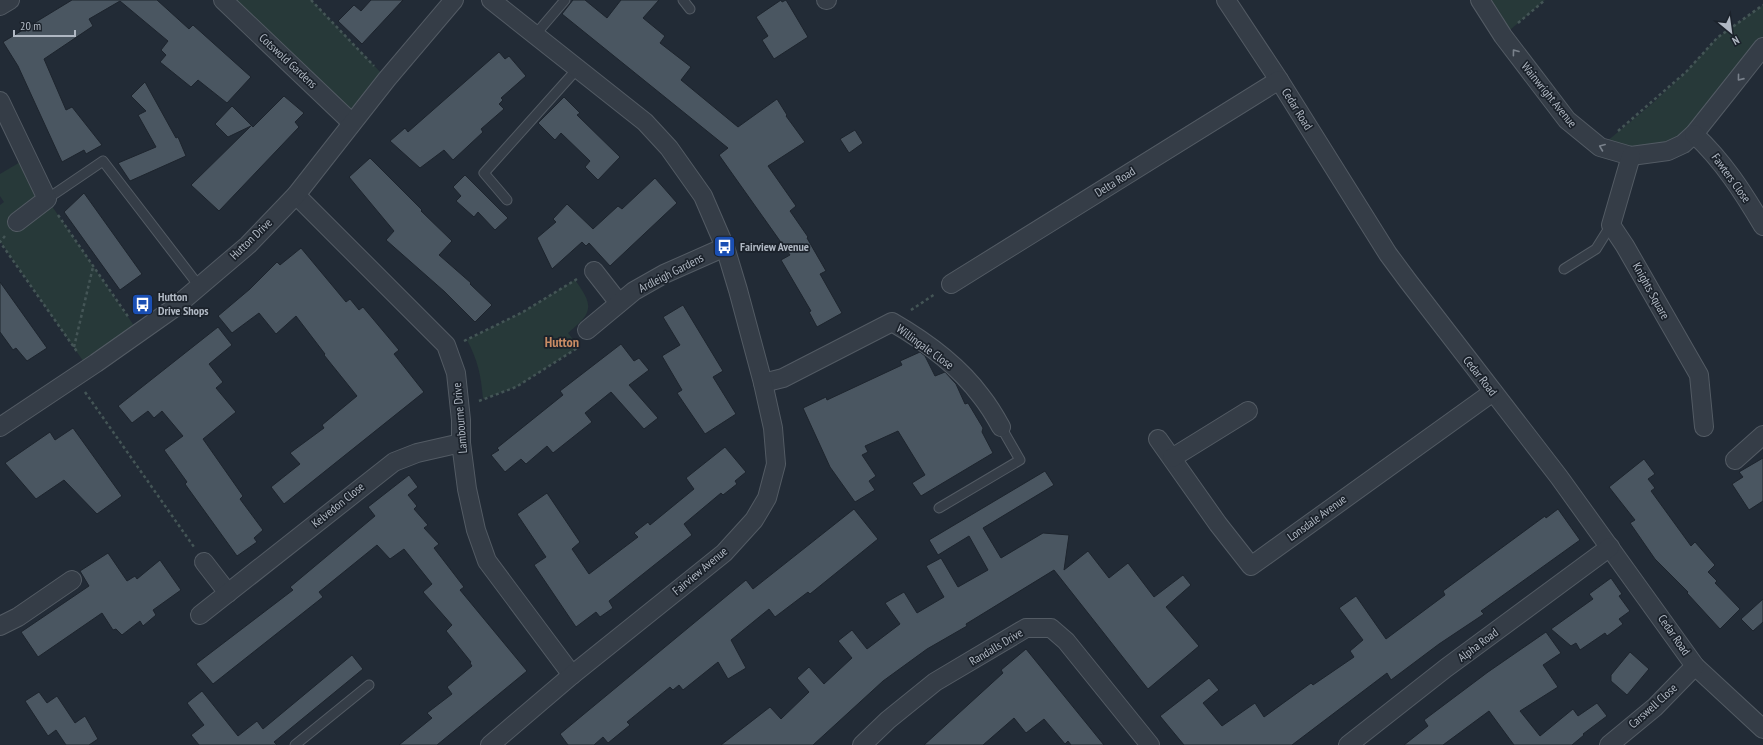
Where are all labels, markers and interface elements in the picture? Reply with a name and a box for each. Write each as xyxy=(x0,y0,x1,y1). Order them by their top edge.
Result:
scale bar xyxy=(14,12,75,38)
north arrow xyxy=(1711,12,1751,52)
text: 20 m xyxy=(20,18,41,33)
street label: Cotswold Gardens xyxy=(256,30,320,91)
text: N xyxy=(1730,33,1742,48)
one-way arrow xyxy=(1513,49,1520,56)
street label: Wainwright Avenue xyxy=(1519,59,1580,130)
one-way arrow xyxy=(1737,73,1744,80)
street label: Cedar Road xyxy=(1279,85,1316,132)
one-way arrow xyxy=(1598,143,1605,151)
street label: Fawters Close xyxy=(1708,150,1754,205)
street label: Delta Road xyxy=(1092,163,1138,200)
street label: Hutton Drive xyxy=(226,215,275,262)
bus stop icon: Fairview Avenue xyxy=(712,234,738,260)
place label: Fairview Avenue xyxy=(740,239,809,254)
street label: Ardleigh Gardens xyxy=(636,250,706,295)
street label: Knights Square xyxy=(1630,260,1673,322)
place label: Hutton Drive Shops xyxy=(158,289,209,318)
bus stop icon: Hutton Drive Shops xyxy=(129,291,155,317)
street label: Willingale Close xyxy=(894,321,957,372)
district label: Hutton xyxy=(545,333,579,351)
street label: Cedar Road xyxy=(1460,353,1501,399)
street label: Lambourne Drive xyxy=(449,382,470,454)
street label: Kelvedon Close xyxy=(308,479,367,530)
street label: Lonsdale Avenue xyxy=(1284,491,1349,544)
street label: Fairview Avenue xyxy=(669,543,730,598)
street label: Cedar Road xyxy=(1655,611,1694,658)
street label: Randalls Drive xyxy=(966,625,1025,668)
street label: Alpha Road xyxy=(1454,625,1501,665)
street label: Carswell Close xyxy=(1625,680,1680,731)

